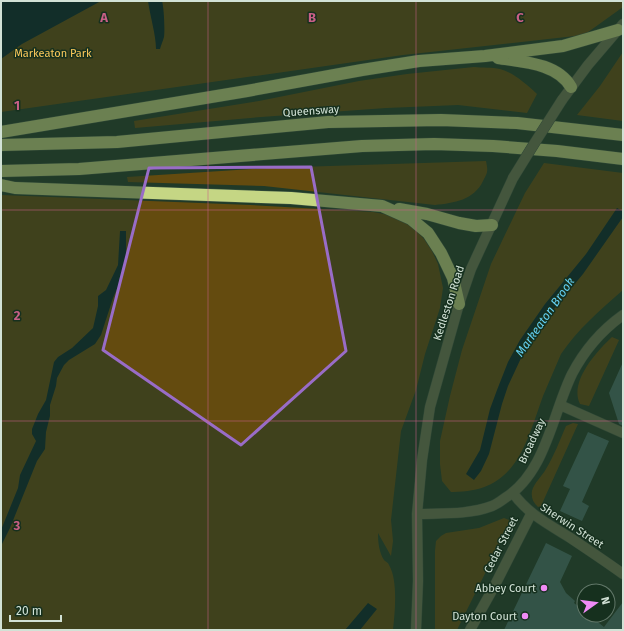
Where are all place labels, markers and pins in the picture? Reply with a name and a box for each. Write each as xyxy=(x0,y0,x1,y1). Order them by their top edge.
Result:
place label: Abbey Court xyxy=(475,582,536,595)
marker: Abbey Court xyxy=(539,583,549,593)
place label: Dayton Court xyxy=(452,610,517,623)
marker: Dayton Court xyxy=(520,611,530,621)

